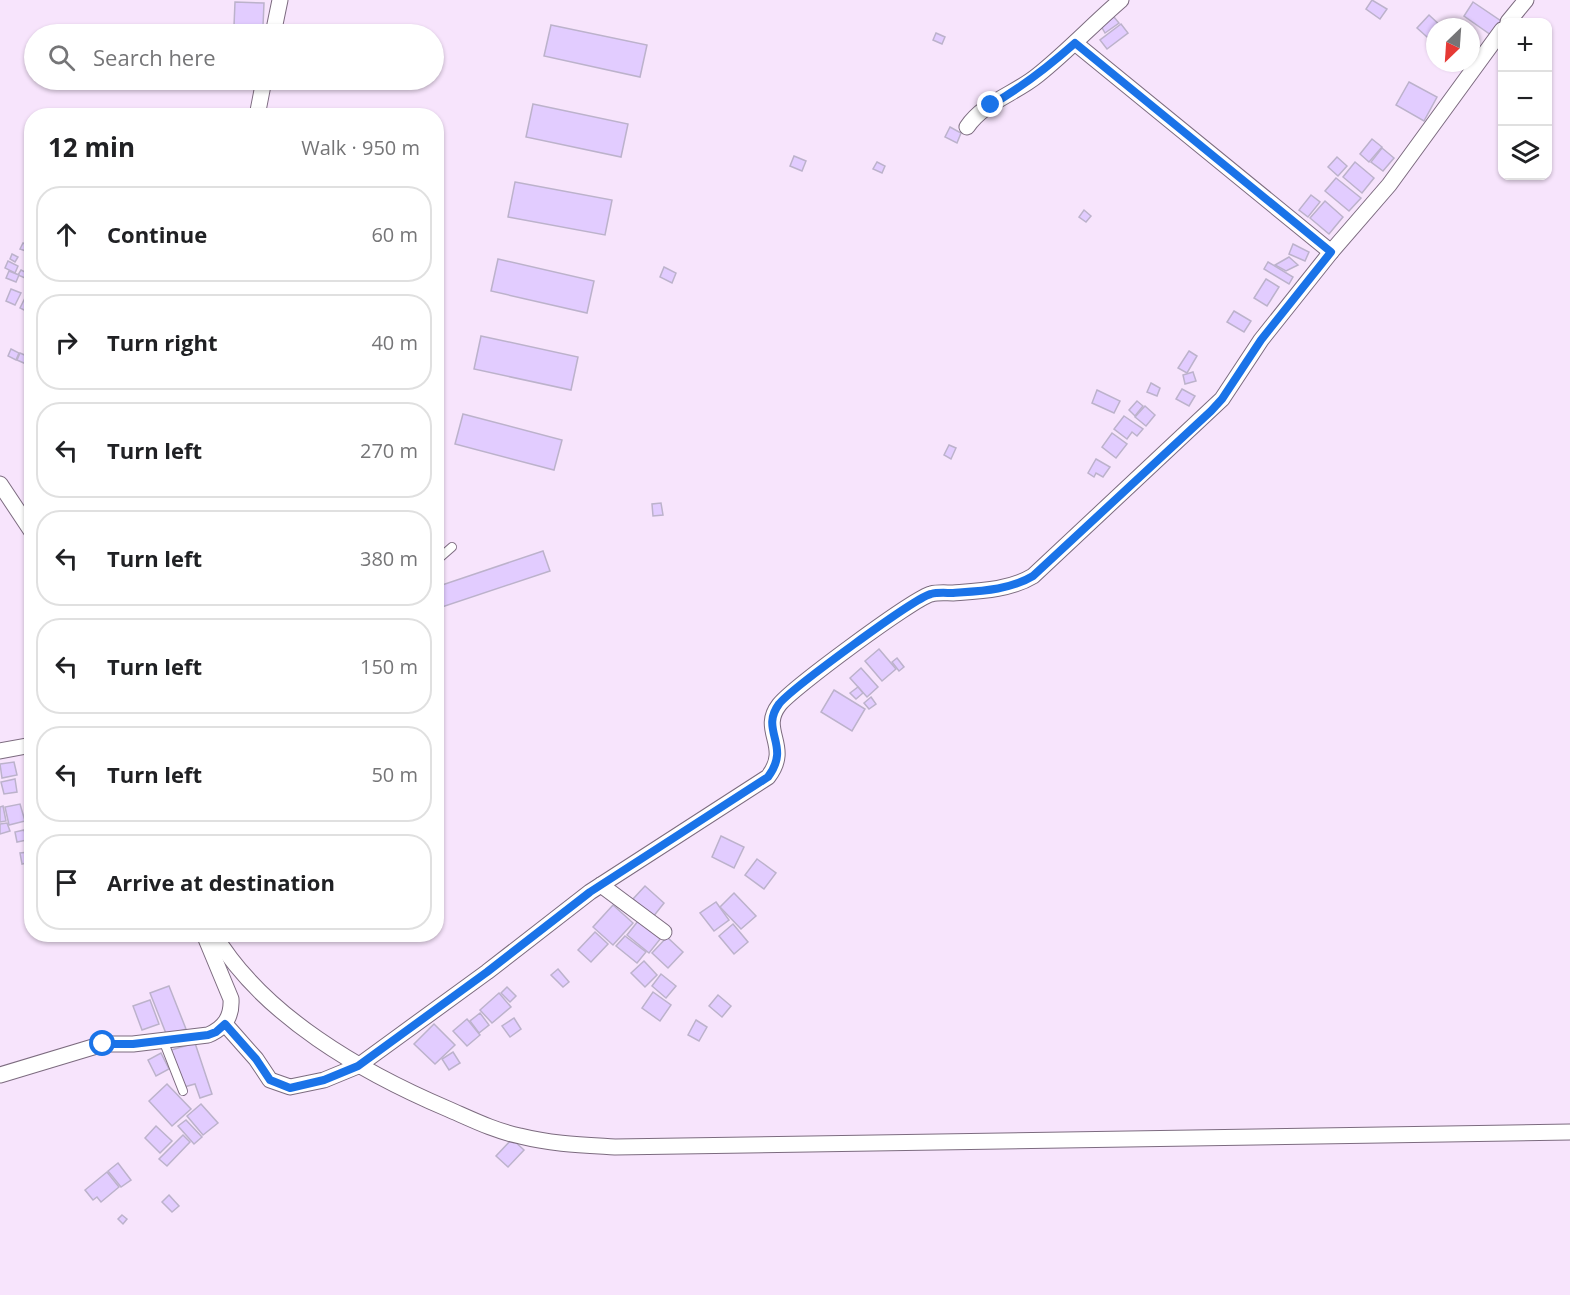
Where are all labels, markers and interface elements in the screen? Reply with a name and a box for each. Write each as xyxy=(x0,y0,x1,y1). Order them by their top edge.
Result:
north arrow xyxy=(1426,18,1480,72)
map controls xyxy=(1498,18,1552,180)
button: + xyxy=(1498,18,1552,72)
search box xyxy=(24,24,444,90)
icon: search xyxy=(45,41,78,74)
text: Search here xyxy=(93,42,216,72)
button: − xyxy=(1498,72,1552,126)
route end xyxy=(977,91,1003,117)
button: layers xyxy=(1498,126,1552,180)
text: 12 min xyxy=(48,129,135,165)
text: Walk · 950 m xyxy=(301,134,420,161)
icon: ahead xyxy=(50,218,83,251)
text: Continue xyxy=(107,219,207,249)
text: 60 m xyxy=(371,221,418,248)
icon: right xyxy=(50,326,83,359)
text: Turn right xyxy=(107,327,218,357)
text: 40 m xyxy=(371,329,418,356)
icon: left xyxy=(50,434,83,467)
text: Turn left xyxy=(107,435,202,465)
text: 270 m xyxy=(360,437,418,464)
icon: left xyxy=(50,542,83,575)
text: Turn left xyxy=(107,543,202,573)
text: 380 m xyxy=(360,545,418,572)
icon: left xyxy=(50,650,83,683)
text: Turn left xyxy=(107,651,202,681)
text: 150 m xyxy=(360,653,418,680)
icon: left xyxy=(50,758,83,791)
text: Turn left xyxy=(107,759,202,789)
text: 50 m xyxy=(371,761,418,788)
icon: arrive xyxy=(50,866,83,899)
text: Arrive at destination xyxy=(107,867,335,897)
route start xyxy=(89,1030,115,1056)

